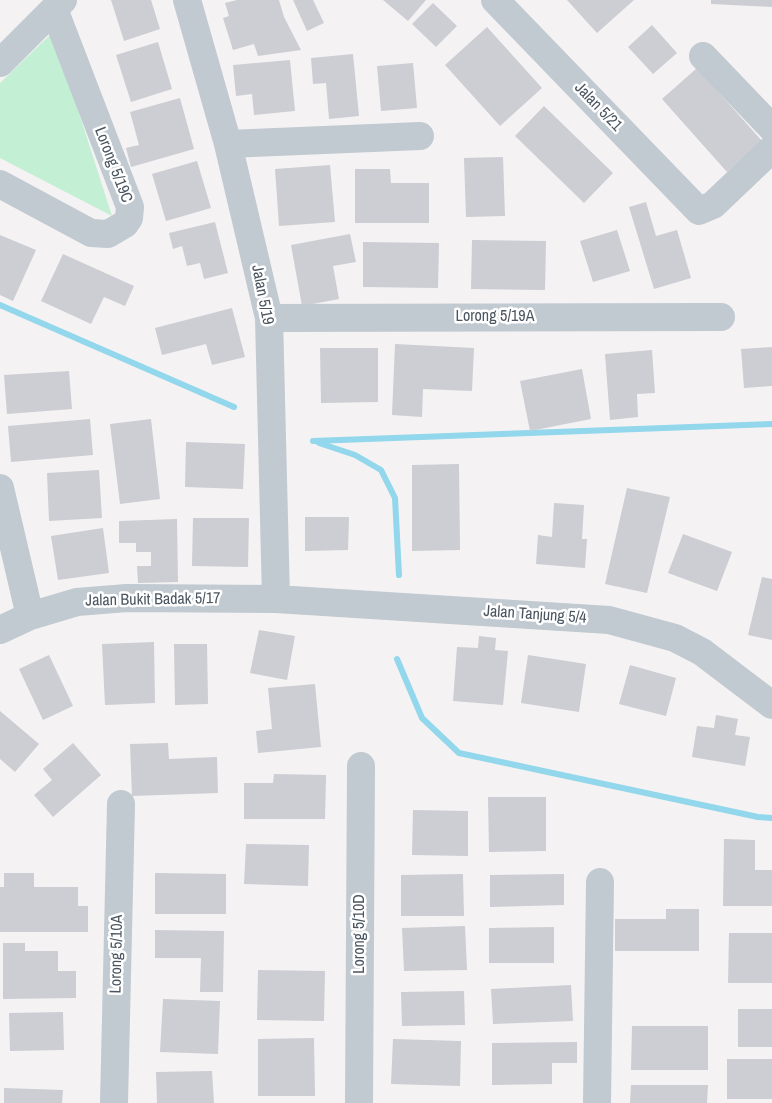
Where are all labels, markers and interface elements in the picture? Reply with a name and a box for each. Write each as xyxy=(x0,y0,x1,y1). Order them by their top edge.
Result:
street label: Jalan 5/21 xyxy=(570,79,626,135)
street label: Lorong 5/19C xyxy=(90,124,136,206)
street label: Jalan 5/19 xyxy=(247,263,277,327)
street label: Lorong 5/19A xyxy=(456,307,534,327)
street label: Jalan Bukit Badak 5/17 xyxy=(85,589,221,611)
street label: Jalan Tanjung 5/4 xyxy=(483,602,587,628)
street label: Lorong 5/10D xyxy=(350,894,370,974)
street label: Lorong 5/10A xyxy=(107,914,127,994)

